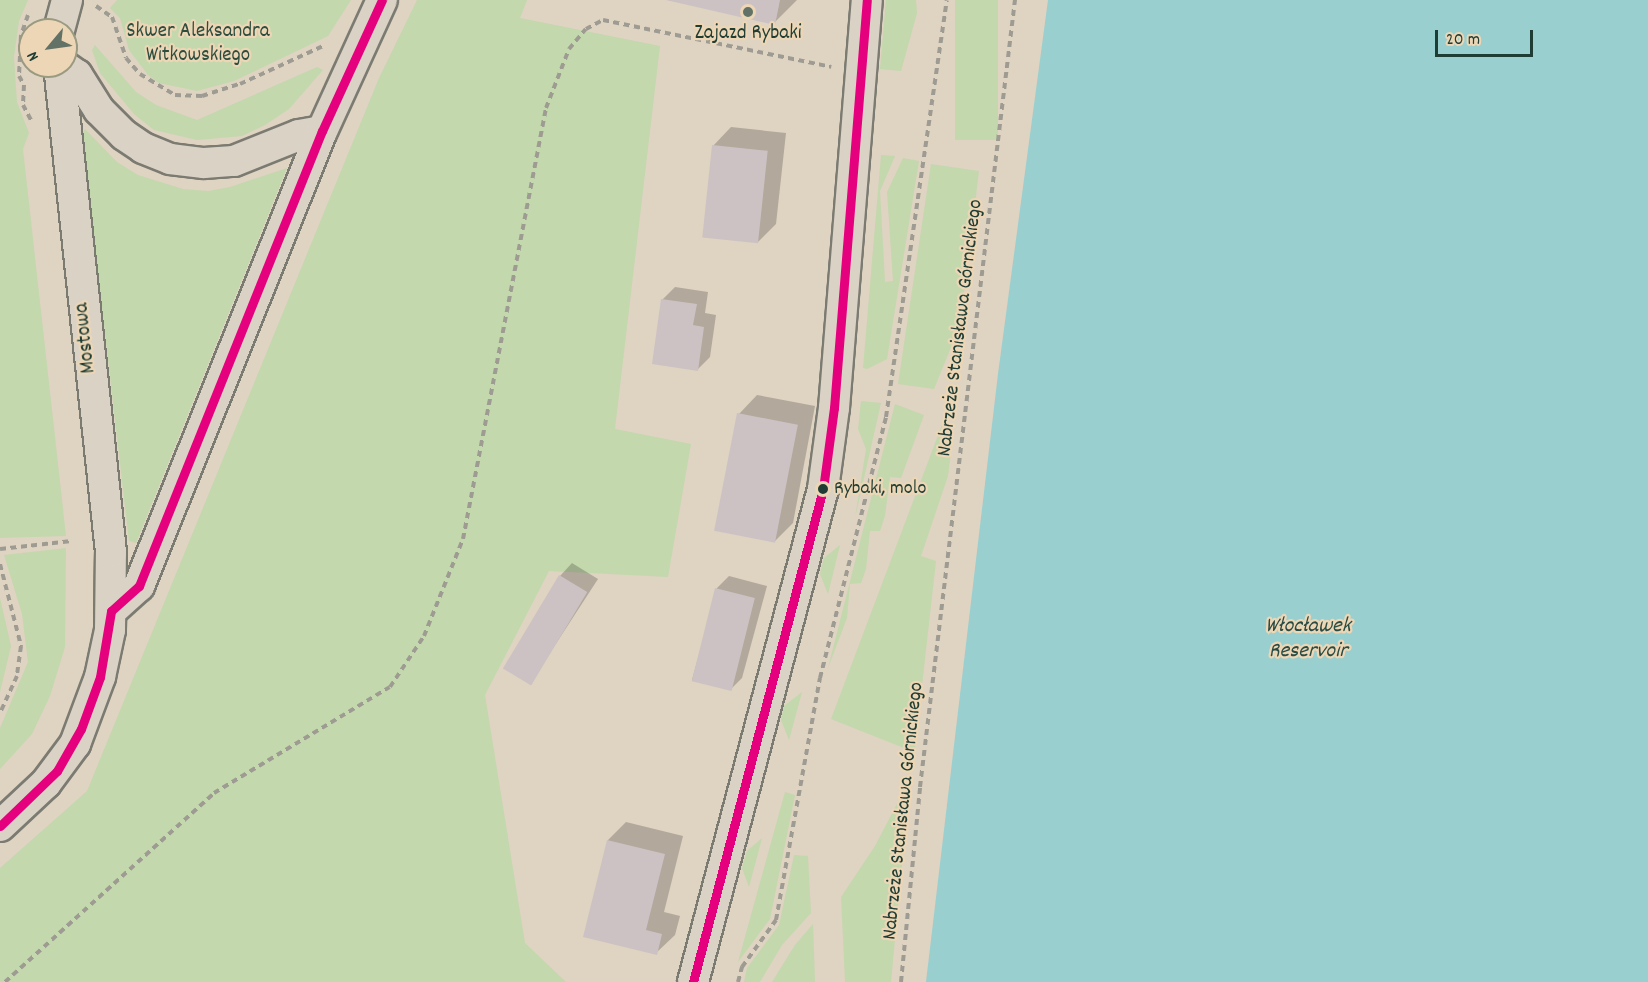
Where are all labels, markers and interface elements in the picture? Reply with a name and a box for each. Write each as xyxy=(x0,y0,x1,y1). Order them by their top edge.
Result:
marker: Zajazd Rybaki xyxy=(741,5,755,19)
north arrow xyxy=(18,18,78,78)
scale bar xyxy=(1438,18,1536,56)
park label: Skwer Aleksandra Witkowskiego xyxy=(126,19,270,69)
place label: Zajazd Rybaki xyxy=(694,21,802,47)
text: 20 m xyxy=(1446,28,1480,53)
text: N xyxy=(22,47,46,65)
street label: Nabrzeże Stanisława Górnickiego xyxy=(933,198,989,458)
street label: Mostowa xyxy=(70,301,102,375)
place label: Rybaki, molo xyxy=(834,477,926,501)
marker: Rybaki, molo xyxy=(817,483,829,495)
water label: Włocławek Reservoir xyxy=(1265,613,1351,664)
street label: Nabrzeże Stanisława Górnickiego xyxy=(878,681,930,941)

